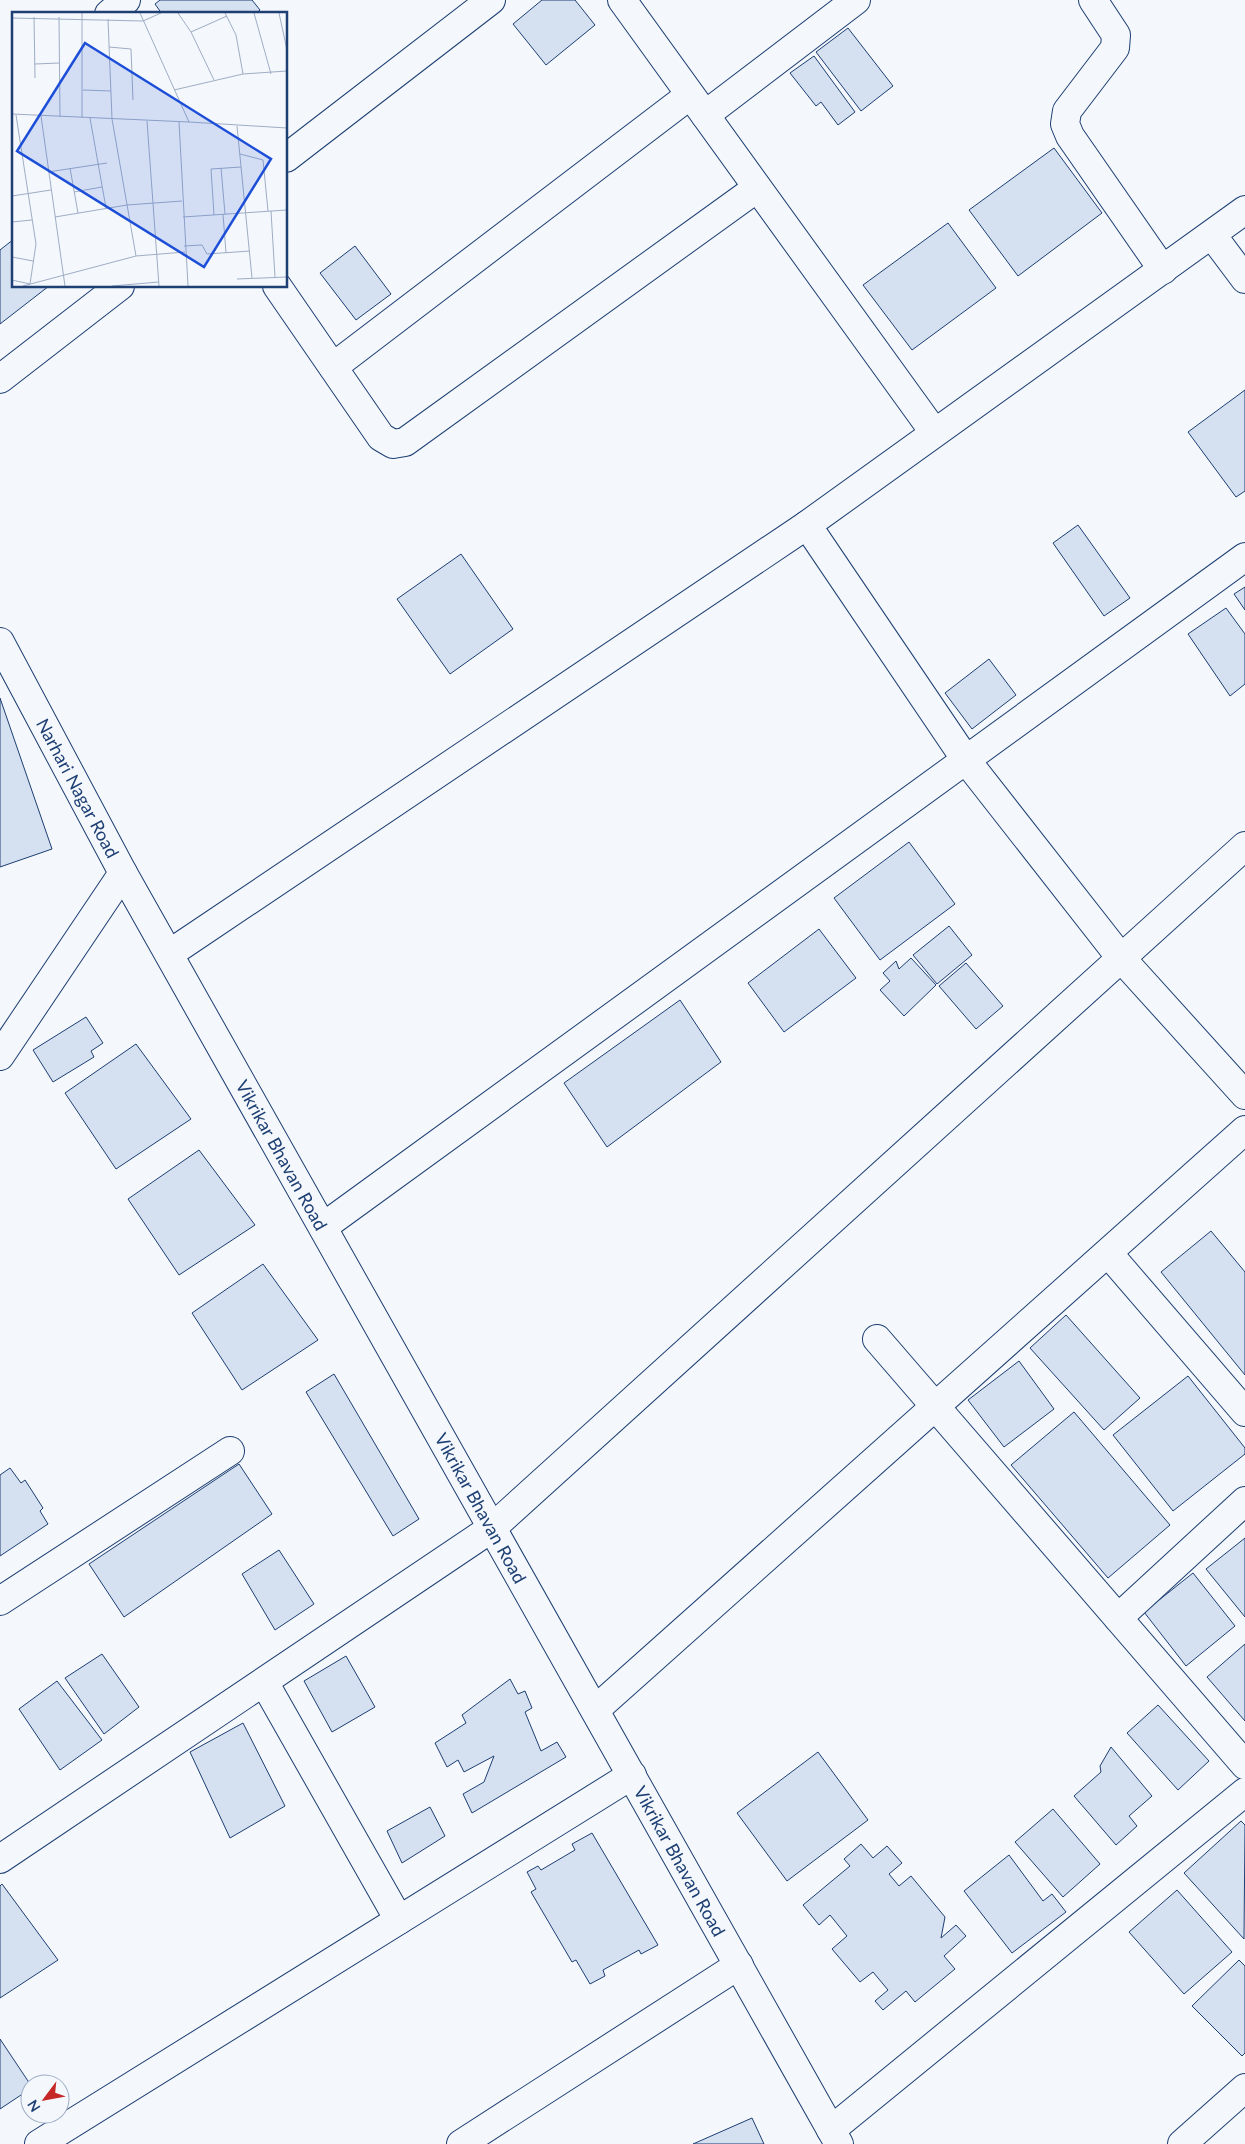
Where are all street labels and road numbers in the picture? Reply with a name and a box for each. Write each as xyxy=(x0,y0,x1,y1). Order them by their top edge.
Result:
street label: Narhari Nagar Road xyxy=(32,714,124,862)
street label: Vikrikar Bhavan Road xyxy=(232,1076,332,1234)
street label: Vikrikar Bhavan Road xyxy=(431,1429,531,1587)
street label: Vikrikar Bhavan Road xyxy=(630,1782,730,1940)

